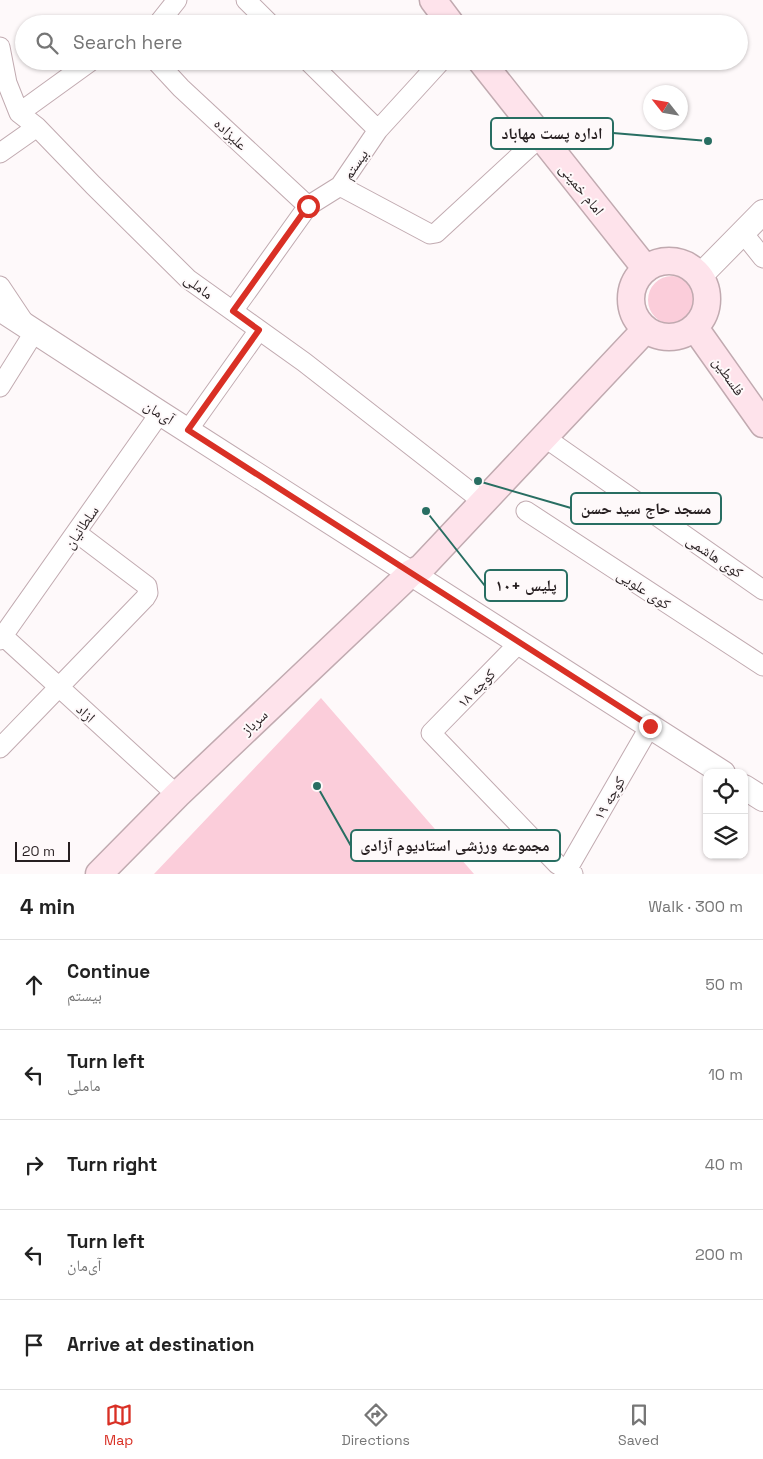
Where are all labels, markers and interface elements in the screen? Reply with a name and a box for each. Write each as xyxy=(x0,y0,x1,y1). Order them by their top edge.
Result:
search box xyxy=(15,15,748,70)
icon: search xyxy=(33,29,61,57)
text: Search here xyxy=(73,30,183,55)
north arrow xyxy=(643,85,688,130)
street label: علیزاده xyxy=(210,114,252,154)
callout: اداره پست مهاباد xyxy=(491,118,613,149)
text: اداره پست مهاباد xyxy=(501,123,603,144)
street label: بیستم xyxy=(338,145,373,183)
street label: امام خمینی xyxy=(555,159,609,219)
route start xyxy=(297,195,320,218)
street label: ماملی xyxy=(180,269,217,304)
street label: فلسطین xyxy=(708,353,749,400)
street label: آی‌مان xyxy=(140,395,179,430)
callout: مسجد حاج سید حسن xyxy=(571,493,721,524)
text: مسجد حاج سید حسن xyxy=(581,498,711,519)
street label: سلطانیان xyxy=(59,501,104,553)
street label: کوی هاشمی xyxy=(683,530,747,583)
street label: کوی علویی xyxy=(613,565,674,614)
callout: پلیس +۱۰ xyxy=(485,570,567,601)
text: پلیس +۱۰ xyxy=(495,575,557,596)
street label: کوچه ۱۸ xyxy=(453,665,499,711)
street label: ازاد xyxy=(73,700,99,726)
street label: سرباز xyxy=(236,705,271,740)
route end xyxy=(639,715,662,738)
map controls xyxy=(703,769,748,859)
button: locate xyxy=(703,769,748,814)
street label: کوچه ۱۹ xyxy=(589,773,629,823)
button: layers xyxy=(703,814,748,859)
callout: مجموعه ورزشی استادیوم آزادی xyxy=(351,830,560,861)
text: مجموعه ورزشی استادیوم آزادی xyxy=(360,835,550,857)
scale bar xyxy=(15,839,70,862)
text: 20 m xyxy=(22,842,55,860)
text: 4 min xyxy=(20,893,75,920)
text: Walk · 300 m xyxy=(648,896,743,917)
text: Continue xyxy=(67,959,150,984)
icon: ahead xyxy=(20,971,48,999)
text: 50 m xyxy=(705,974,743,995)
text: بیستم xyxy=(67,985,102,1006)
text: Turn left xyxy=(67,1049,145,1074)
icon: left xyxy=(20,1061,48,1089)
text: 10 m xyxy=(708,1064,743,1085)
text: ماملی xyxy=(67,1075,101,1096)
icon: right xyxy=(20,1151,48,1179)
text: Turn right xyxy=(67,1152,157,1177)
text: 40 m xyxy=(705,1154,743,1175)
text: Turn left xyxy=(67,1229,145,1254)
icon: left xyxy=(20,1241,48,1269)
text: 200 m xyxy=(695,1244,743,1265)
text: آی‌مان xyxy=(67,1255,101,1276)
icon: arrive xyxy=(20,1331,48,1359)
text: Arrive at destination xyxy=(67,1332,255,1357)
tab: Map xyxy=(104,1401,133,1449)
tab: Directions xyxy=(341,1401,410,1449)
tab: Saved xyxy=(618,1401,659,1449)

